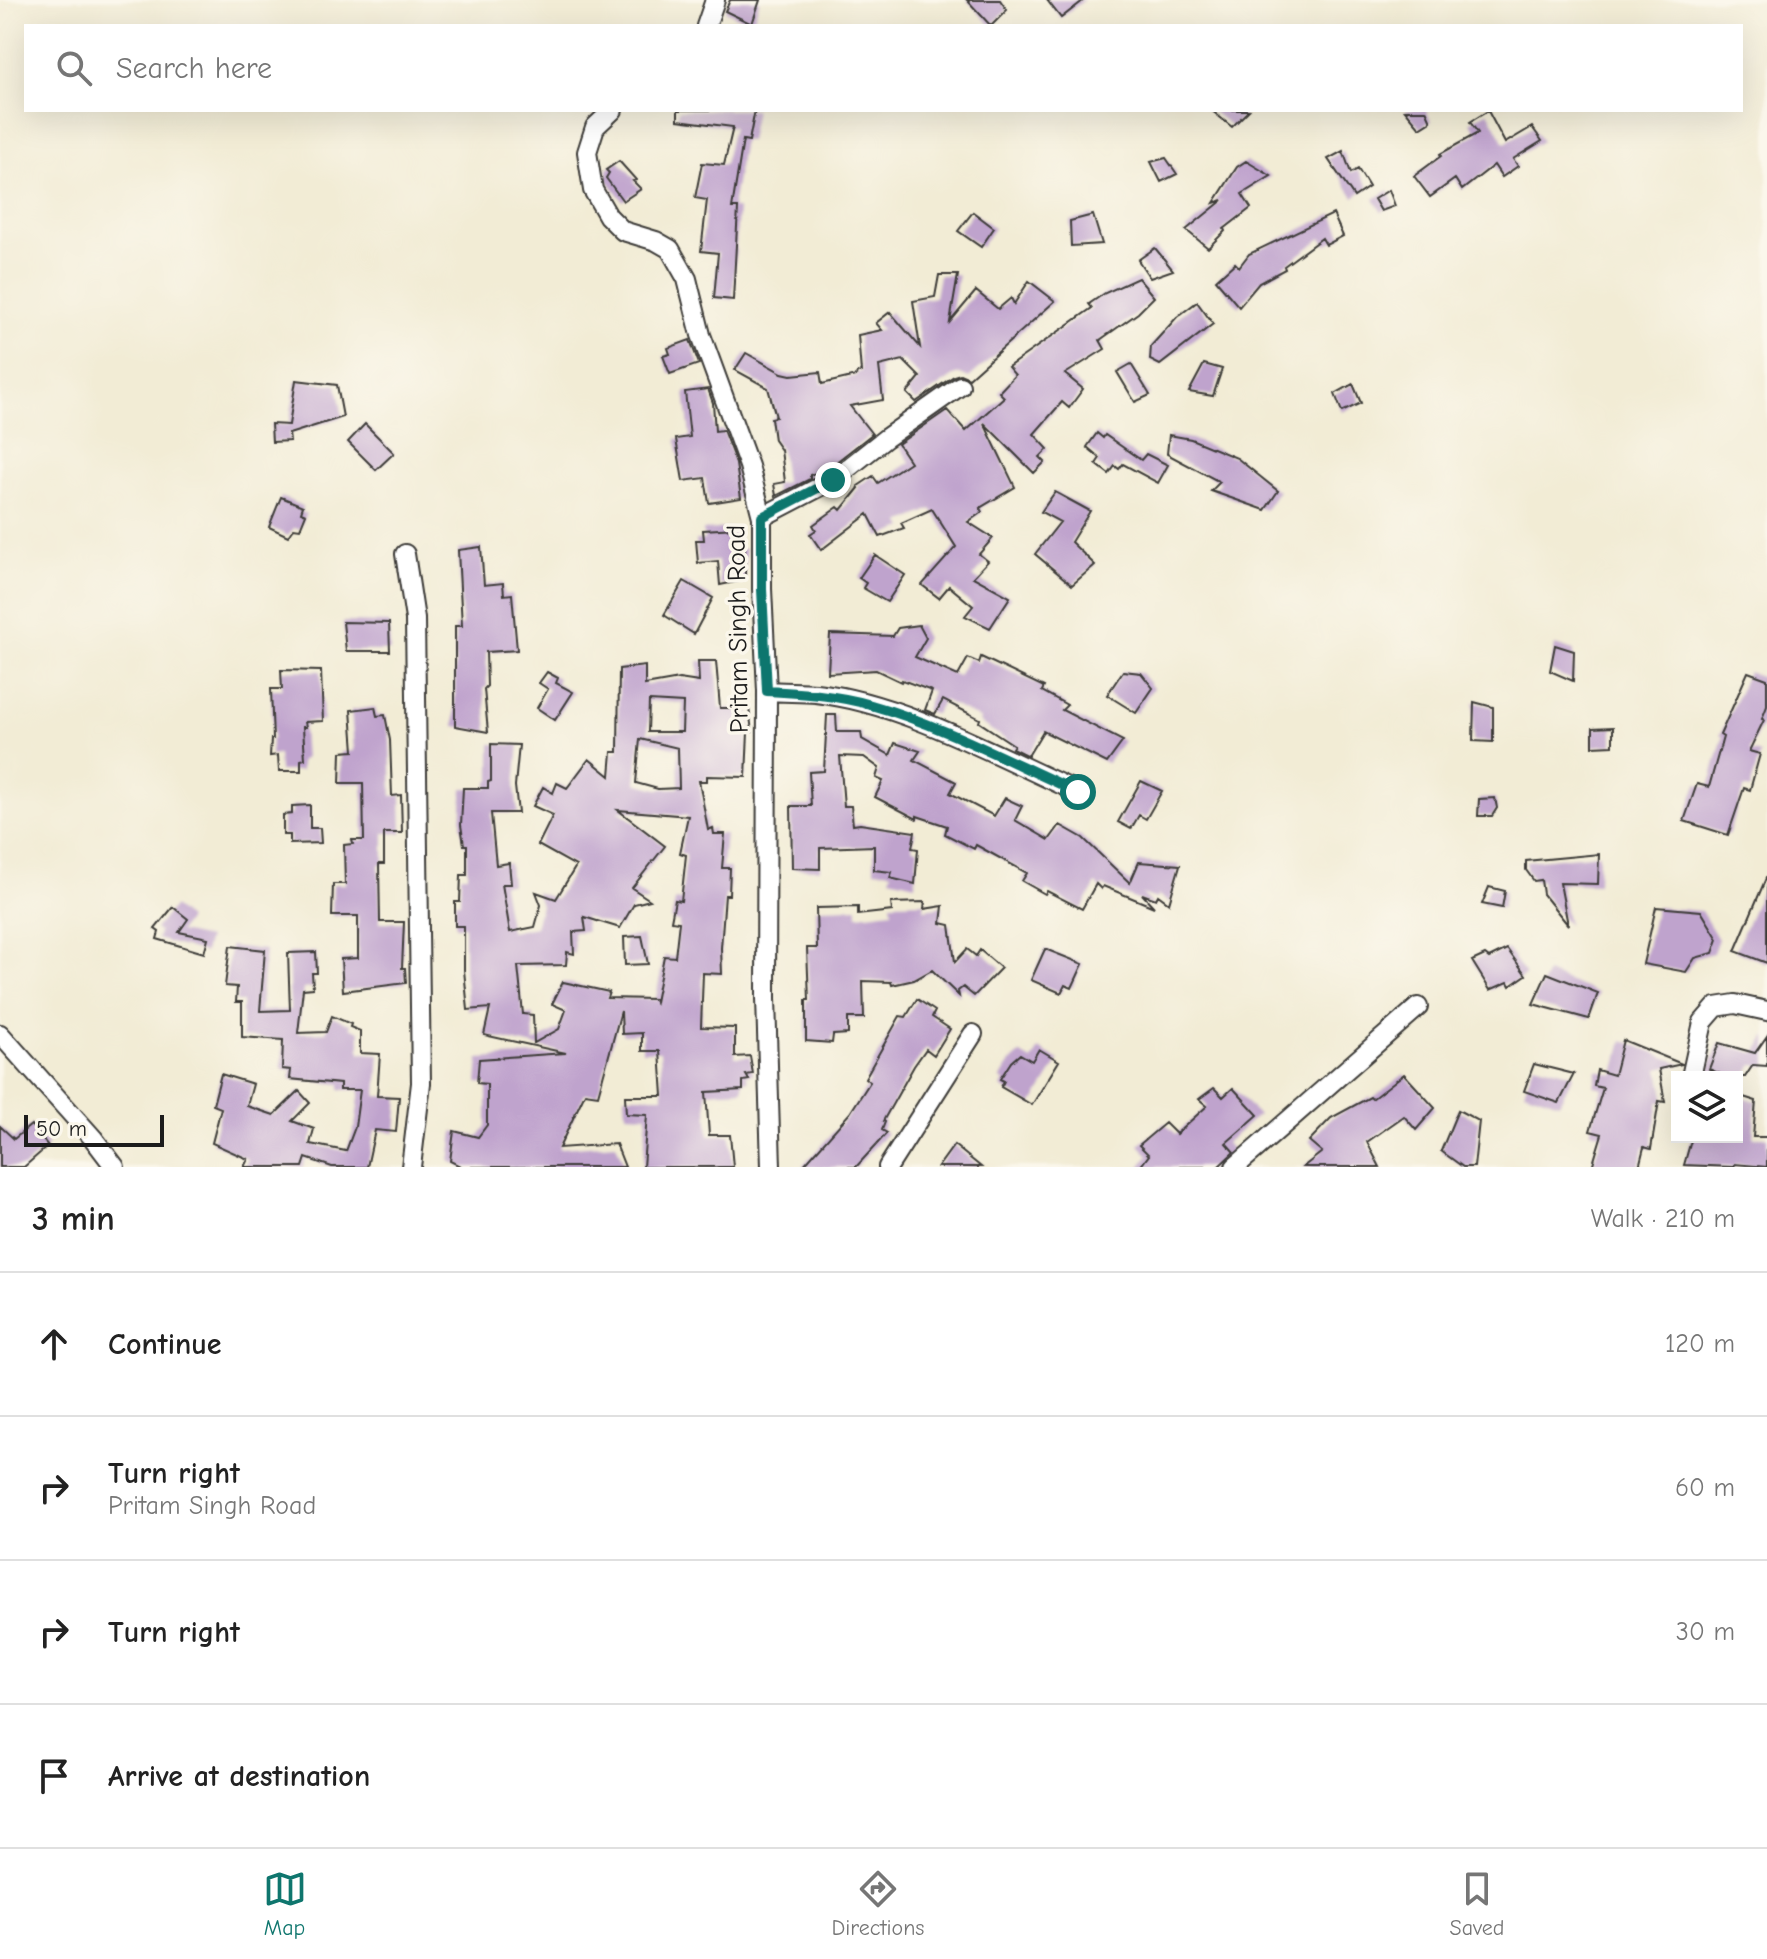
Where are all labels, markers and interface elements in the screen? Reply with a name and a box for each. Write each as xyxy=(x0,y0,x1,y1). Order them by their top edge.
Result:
search box xyxy=(24,24,1743,112)
icon: search xyxy=(52,46,96,90)
text: Search here xyxy=(116,51,272,86)
route end xyxy=(815,462,851,498)
street label: Pritam Singh Road xyxy=(721,525,755,733)
route start xyxy=(1060,774,1096,810)
map controls xyxy=(1671,1071,1743,1143)
button: layers xyxy=(1671,1071,1743,1143)
scale bar xyxy=(24,1111,164,1147)
text: 50 m xyxy=(36,1116,87,1142)
text: 3 min xyxy=(32,1199,115,1239)
text: Walk · 210 m xyxy=(1591,1204,1735,1234)
icon: ahead xyxy=(32,1322,76,1366)
text: Continue xyxy=(108,1327,222,1362)
text: 120 m xyxy=(1665,1329,1735,1359)
text: Turn right xyxy=(108,1456,240,1491)
icon: right xyxy=(32,1466,76,1510)
text: 60 m xyxy=(1675,1473,1735,1503)
text: Pritam Singh Road xyxy=(108,1491,316,1521)
icon: right xyxy=(32,1610,76,1654)
text: Turn right xyxy=(108,1615,240,1650)
text: 30 m xyxy=(1676,1617,1735,1647)
icon: arrive xyxy=(32,1754,76,1798)
text: Arrive at destination xyxy=(108,1759,370,1794)
tab: Map xyxy=(263,1867,307,1941)
tab: Directions xyxy=(832,1867,925,1941)
tab: Saved xyxy=(1450,1867,1504,1941)

